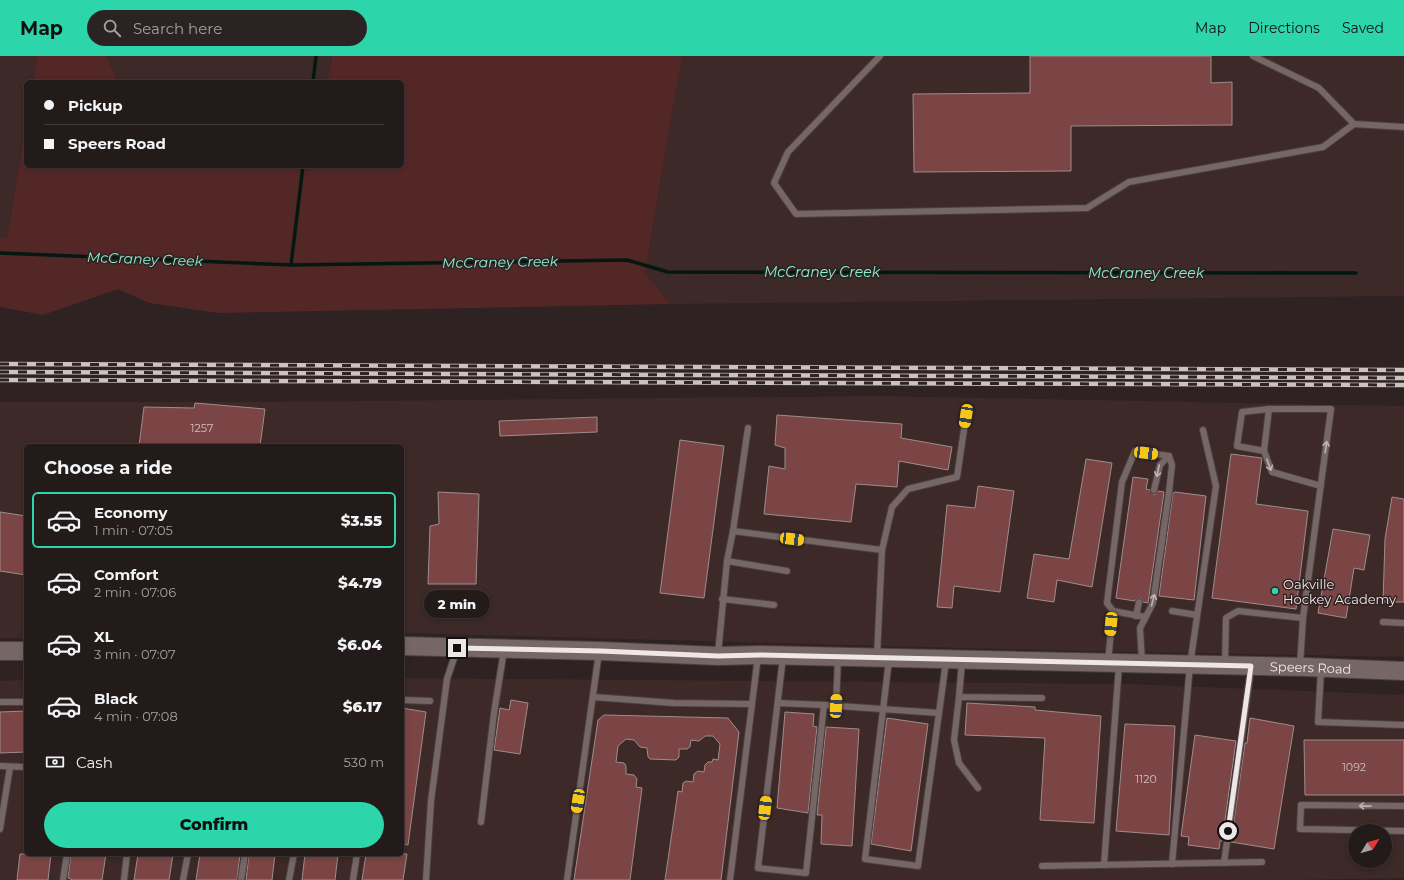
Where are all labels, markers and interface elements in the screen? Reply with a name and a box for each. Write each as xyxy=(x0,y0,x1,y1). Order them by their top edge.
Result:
search box xyxy=(87,10,367,46)
text: Map xyxy=(20,17,63,40)
icon: search xyxy=(101,17,123,39)
text: Search here xyxy=(133,19,222,38)
text: Map xyxy=(1195,19,1226,37)
text: Directions xyxy=(1248,19,1320,37)
text: Saved xyxy=(1342,19,1384,37)
text: Pickup xyxy=(68,96,123,115)
text: Speers Road xyxy=(68,134,166,153)
water label: McCraney Creek xyxy=(87,248,204,270)
water label: McCraney Creek xyxy=(442,252,559,272)
water label: McCraney Creek xyxy=(764,263,881,281)
water label: McCraney Creek xyxy=(1088,264,1205,282)
car xyxy=(958,403,974,429)
house number: 1257 xyxy=(191,421,213,435)
one-way arrow xyxy=(1322,441,1330,454)
car xyxy=(1133,446,1159,460)
text: Choose a ride xyxy=(44,457,172,479)
one-way arrow xyxy=(1266,459,1274,471)
one-way arrow xyxy=(1154,465,1162,478)
icon: car xyxy=(46,502,82,538)
text: Economy xyxy=(94,503,167,522)
text: $3.55 xyxy=(341,511,382,530)
text: 1 min · 07:05 xyxy=(94,522,173,538)
car xyxy=(779,532,805,546)
icon: car xyxy=(46,564,82,600)
text: Comfort xyxy=(94,565,159,584)
text: $4.79 xyxy=(338,573,382,592)
place label: Oakville Hockey Academy xyxy=(1283,576,1397,607)
text: 2 min · 07:06 xyxy=(94,584,176,600)
marker: Oakville Hockey Academy xyxy=(1270,586,1280,596)
callout: 2 min xyxy=(424,590,490,618)
one-way arrow xyxy=(1150,593,1157,606)
text: 2 min xyxy=(438,596,476,612)
car xyxy=(1104,612,1118,636)
icon: car xyxy=(46,626,82,662)
text: XL xyxy=(94,627,113,646)
text: $6.04 xyxy=(338,635,382,654)
route end xyxy=(448,639,466,657)
text: 3 min · 07:07 xyxy=(94,646,176,662)
street label: Speers Road xyxy=(1270,658,1352,677)
icon: car xyxy=(46,688,82,724)
text: Black xyxy=(94,689,138,708)
car xyxy=(829,694,843,718)
text: $6.17 xyxy=(343,697,382,716)
text: 4 min · 07:08 xyxy=(94,708,178,724)
icon: cash xyxy=(44,751,66,773)
text: Cash xyxy=(76,753,113,772)
text: 530 m xyxy=(344,754,384,770)
house number: 1092 xyxy=(1342,760,1366,774)
house number: 1120 xyxy=(1135,772,1157,786)
car xyxy=(570,788,586,814)
car xyxy=(758,795,772,821)
button: Confirm xyxy=(44,802,384,848)
one-way arrow xyxy=(1359,802,1372,810)
route start xyxy=(1219,822,1237,840)
north arrow xyxy=(1348,824,1392,868)
map controls xyxy=(1348,824,1392,868)

